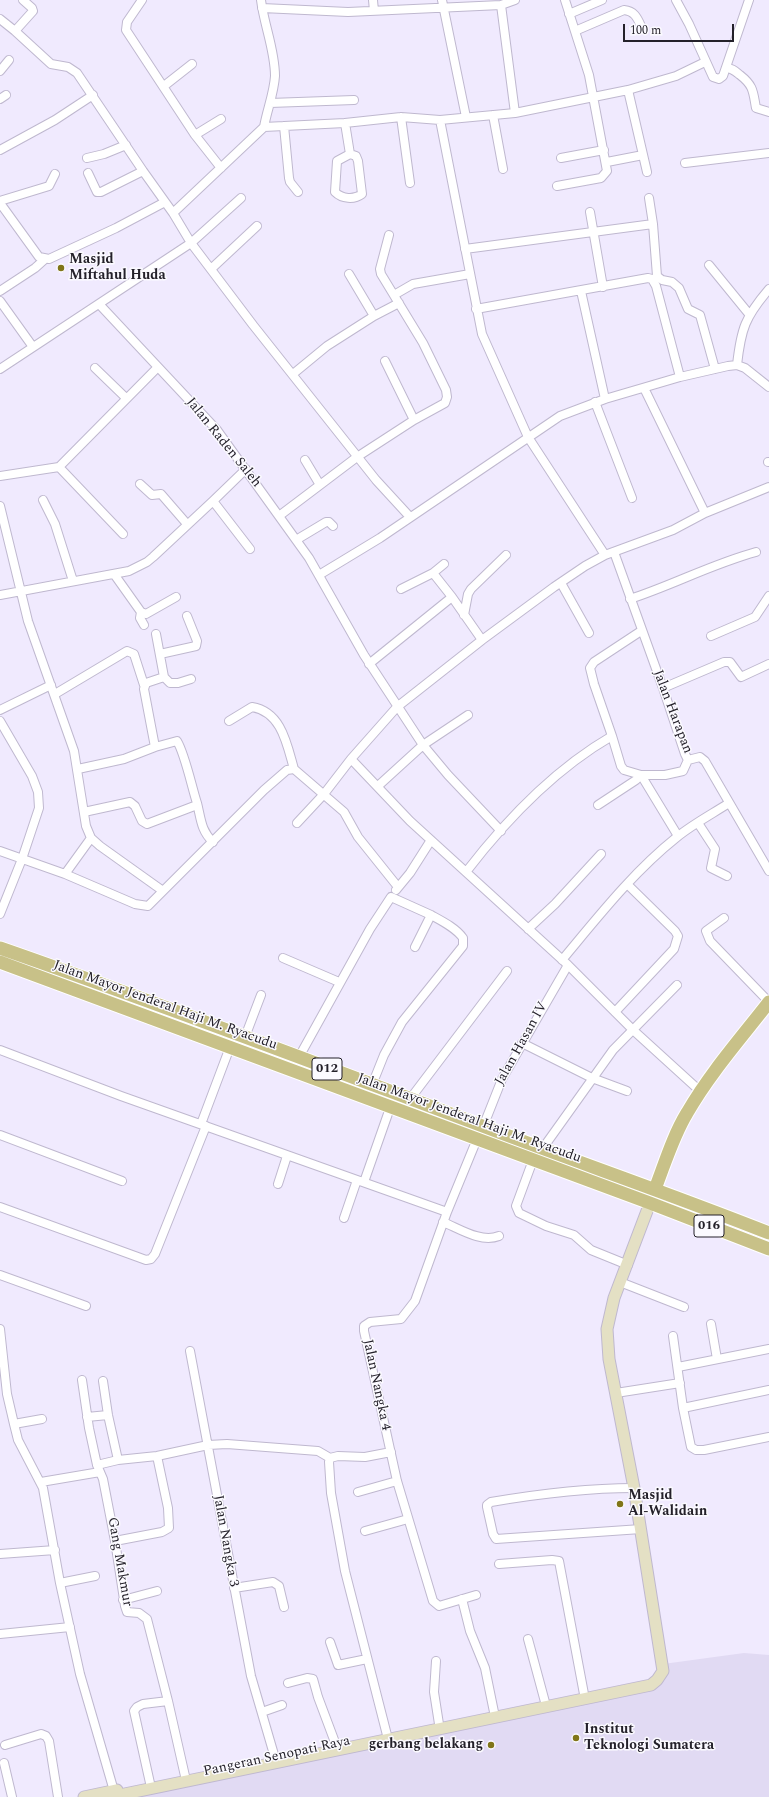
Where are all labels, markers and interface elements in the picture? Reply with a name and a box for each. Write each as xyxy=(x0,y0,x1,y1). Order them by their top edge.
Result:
scale bar xyxy=(625,16,736,42)
text: 100 m xyxy=(630,21,661,40)
place label: Masjid Miftahul Huda xyxy=(69,252,166,284)
marker: Masjid Miftahul Huda xyxy=(56,263,66,273)
street label: Jalan Raden Saleh xyxy=(182,395,264,491)
street label: Jalan Harapan xyxy=(648,668,696,756)
street label: Jalan Mayor Jenderal Haji M. Ryacudu xyxy=(51,958,279,1054)
street label: Jalan Hasan IV xyxy=(492,999,552,1089)
road number: 012 xyxy=(312,1058,342,1080)
street label: Jalan Mayor Jenderal Haji M. Ryacudu xyxy=(355,1071,583,1167)
road number: 016 xyxy=(694,1215,724,1237)
street label: Jalan Nangka 4 xyxy=(358,1338,394,1432)
place label: Masjid Al-Walidain xyxy=(628,1488,707,1520)
street label: Jalan Nangka 3 xyxy=(209,1494,241,1588)
marker: Masjid Al-Walidain xyxy=(615,1499,625,1509)
street label: Gang Makmur xyxy=(103,1516,135,1608)
place label: Institut Teknologi Sumatera xyxy=(584,1722,714,1754)
street label: Pangeran Senopati Raya xyxy=(202,1733,352,1781)
marker: Institut Teknologi Sumatera xyxy=(571,1733,581,1743)
place label: gerbang belakang xyxy=(369,1737,483,1753)
marker: gerbang belakang xyxy=(486,1740,496,1750)

